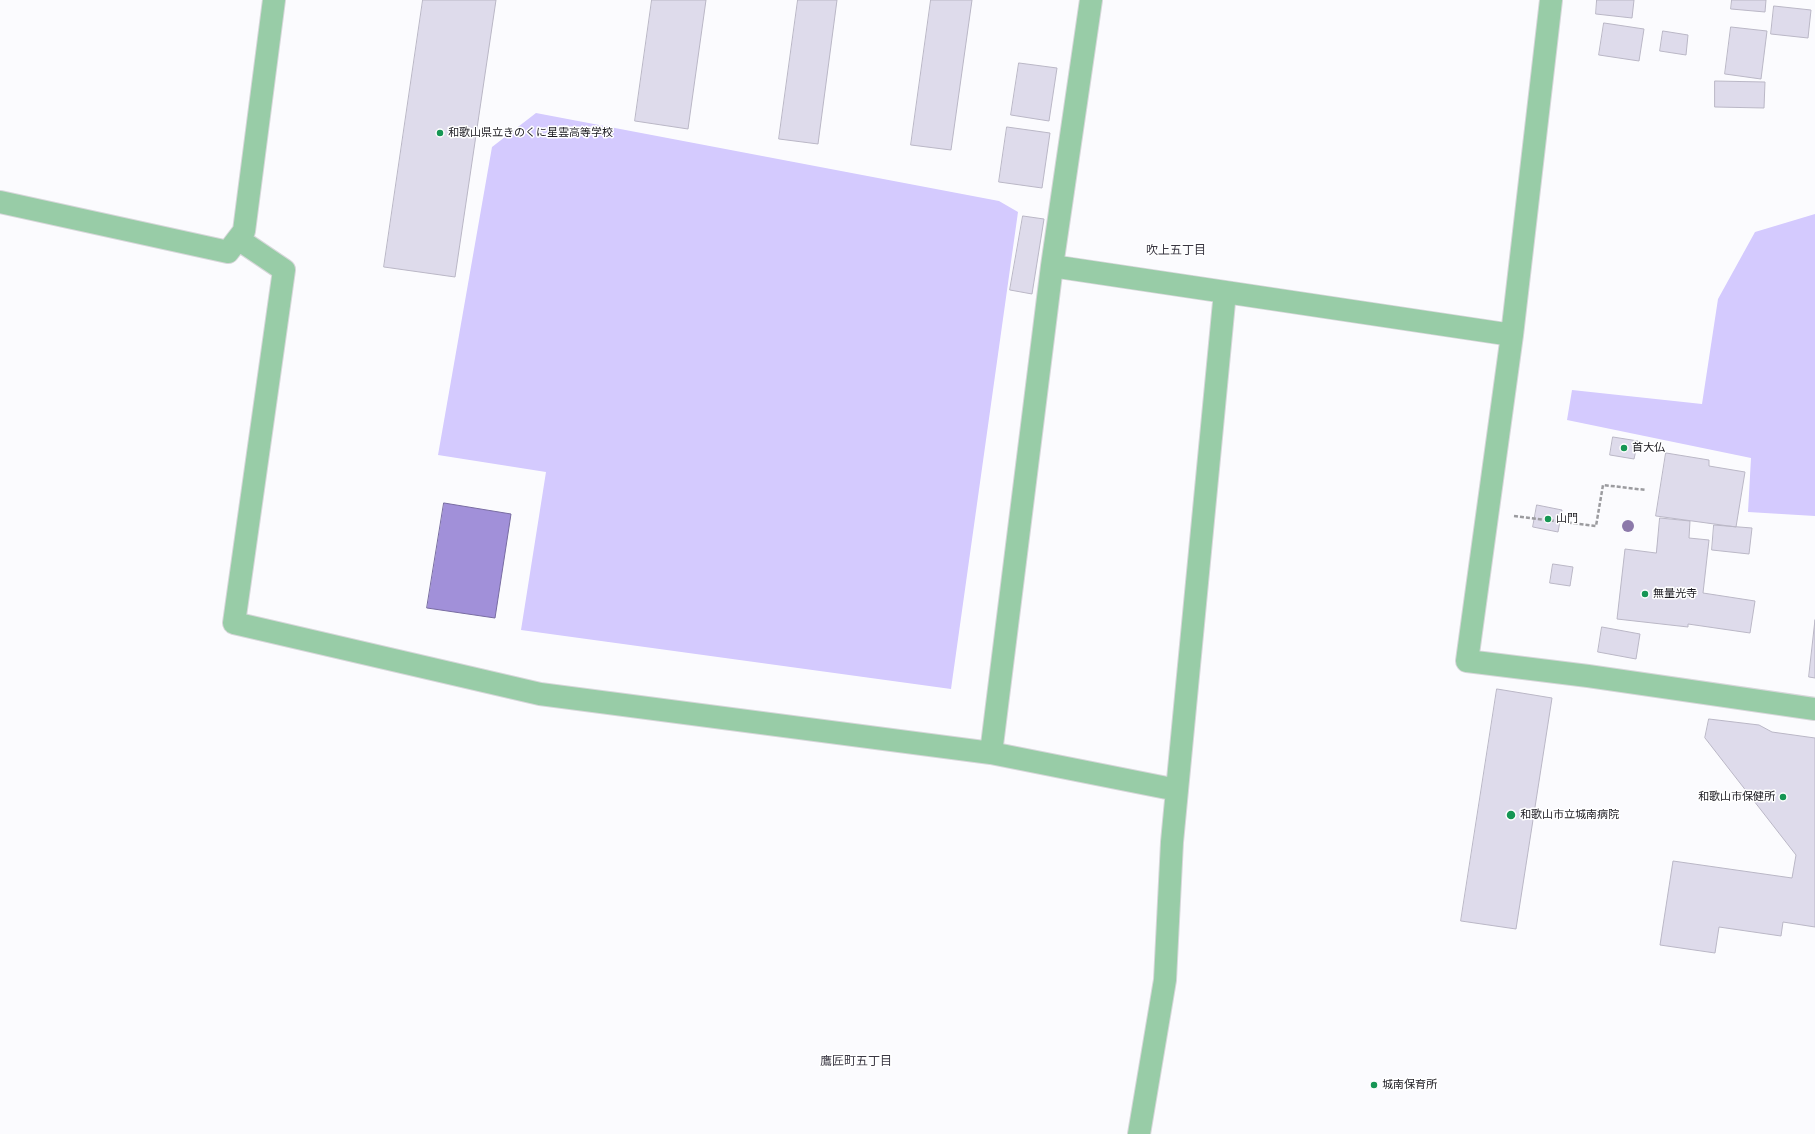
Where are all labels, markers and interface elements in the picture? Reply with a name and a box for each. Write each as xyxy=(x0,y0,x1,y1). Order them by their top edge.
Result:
place label: 和歌山県立きのくに星雲高等学校 xyxy=(448,126,613,140)
marker: 和歌山県立きのくに星雲高等学校 xyxy=(435,128,445,138)
district label: 吹上五丁目 xyxy=(1146,244,1206,258)
place label: 首大仏 xyxy=(1632,441,1665,455)
marker: 首大仏 xyxy=(1619,443,1629,453)
place label: 山門 xyxy=(1556,512,1578,526)
marker: 山門 xyxy=(1543,514,1553,524)
place label: 無量光寺 xyxy=(1653,587,1697,601)
marker: 無量光寺 xyxy=(1640,589,1650,599)
place label: 和歌山市保健所 xyxy=(1698,790,1775,804)
marker: 和歌山市保健所 xyxy=(1778,792,1788,802)
place label: 和歌山市立城南病院 xyxy=(1520,808,1619,822)
marker: 和歌山市立城南病院 xyxy=(1505,809,1517,821)
district label: 鷹匠町五丁目 xyxy=(820,1055,892,1069)
place label: 城南保育所 xyxy=(1382,1078,1437,1092)
marker: 城南保育所 xyxy=(1369,1080,1379,1090)

